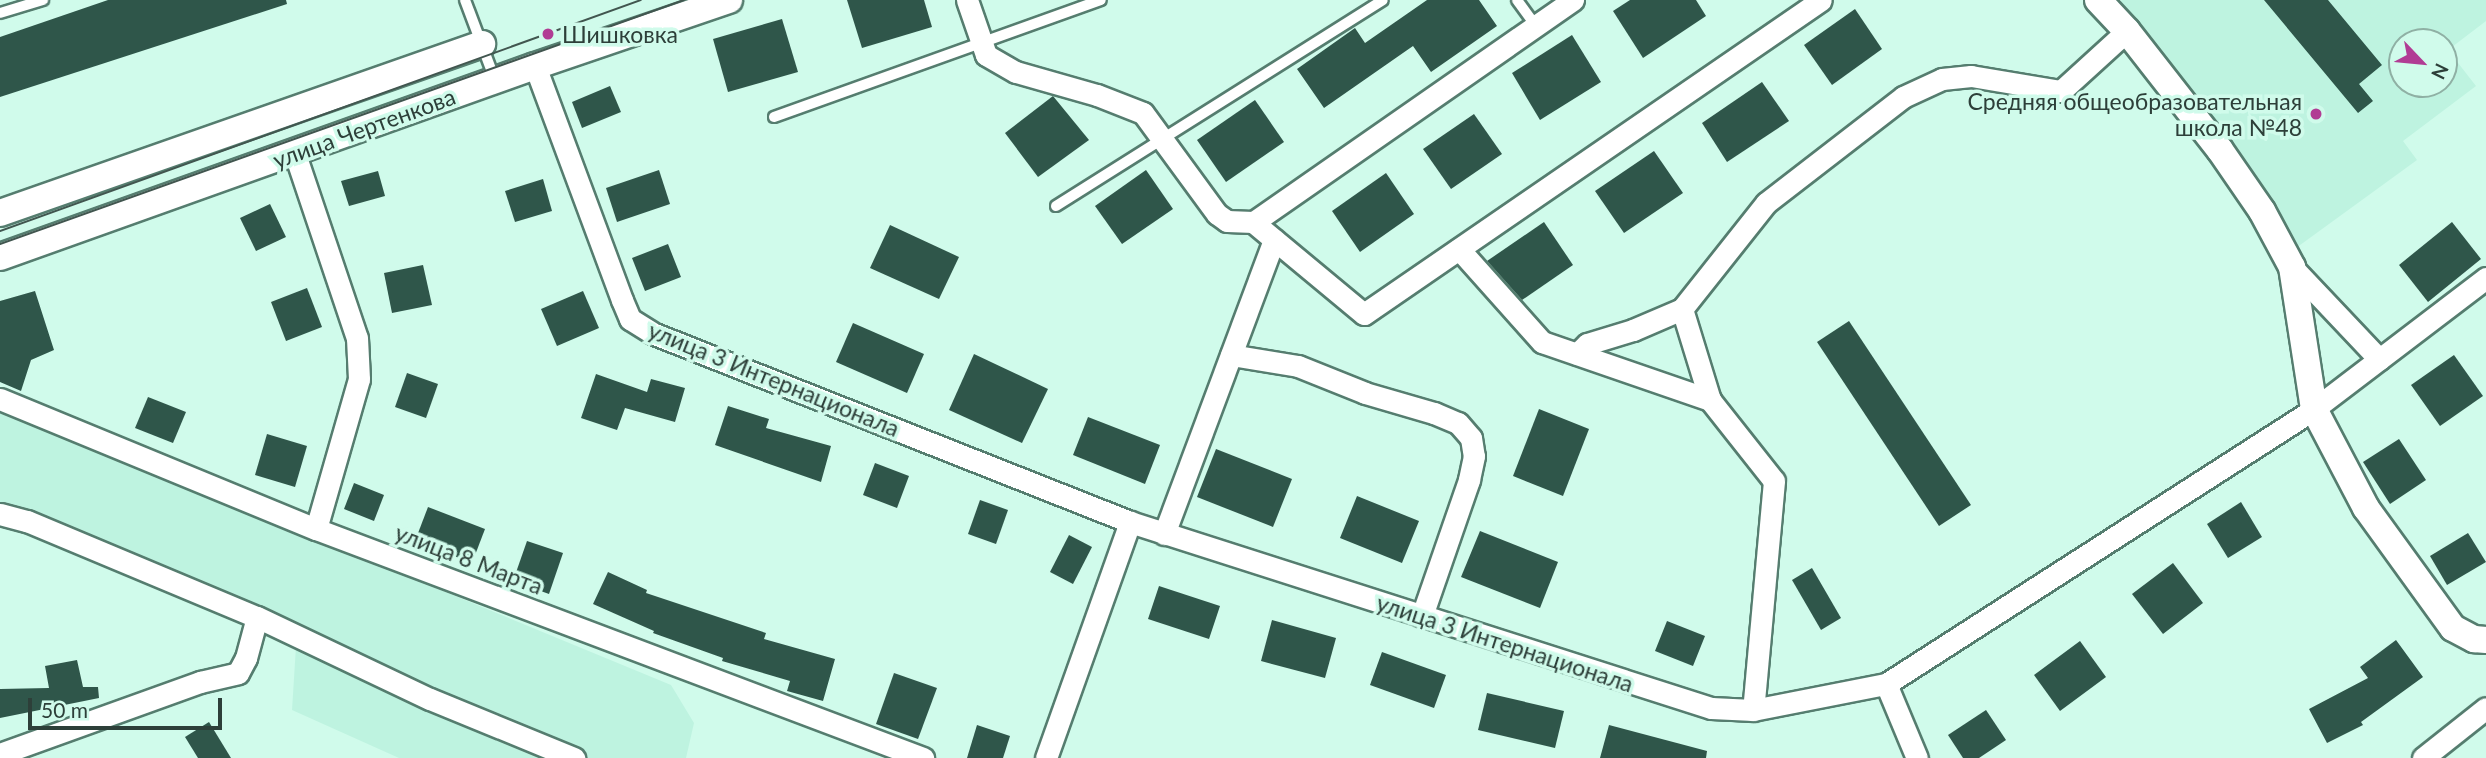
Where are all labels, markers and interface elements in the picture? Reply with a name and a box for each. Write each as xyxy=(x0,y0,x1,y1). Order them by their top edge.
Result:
place label: Шишковка xyxy=(562,20,678,48)
marker: Шишковка xyxy=(540,26,556,42)
north arrow xyxy=(2388,28,2458,98)
text: N xyxy=(2427,60,2454,83)
street label: улица Чертенкова xyxy=(269,82,459,174)
place label: Средняя общеобразовательная школа №48 xyxy=(1967,87,2302,141)
marker: Средняя общеобразовательная школа №48 xyxy=(2308,106,2324,122)
street label: улица 3 Интернационала xyxy=(644,316,904,442)
street label: улица 8 Марта xyxy=(391,518,547,600)
street label: улица 3 Интернационала xyxy=(1373,588,1637,698)
scale bar xyxy=(32,684,226,728)
text: 50 m xyxy=(41,697,88,722)

